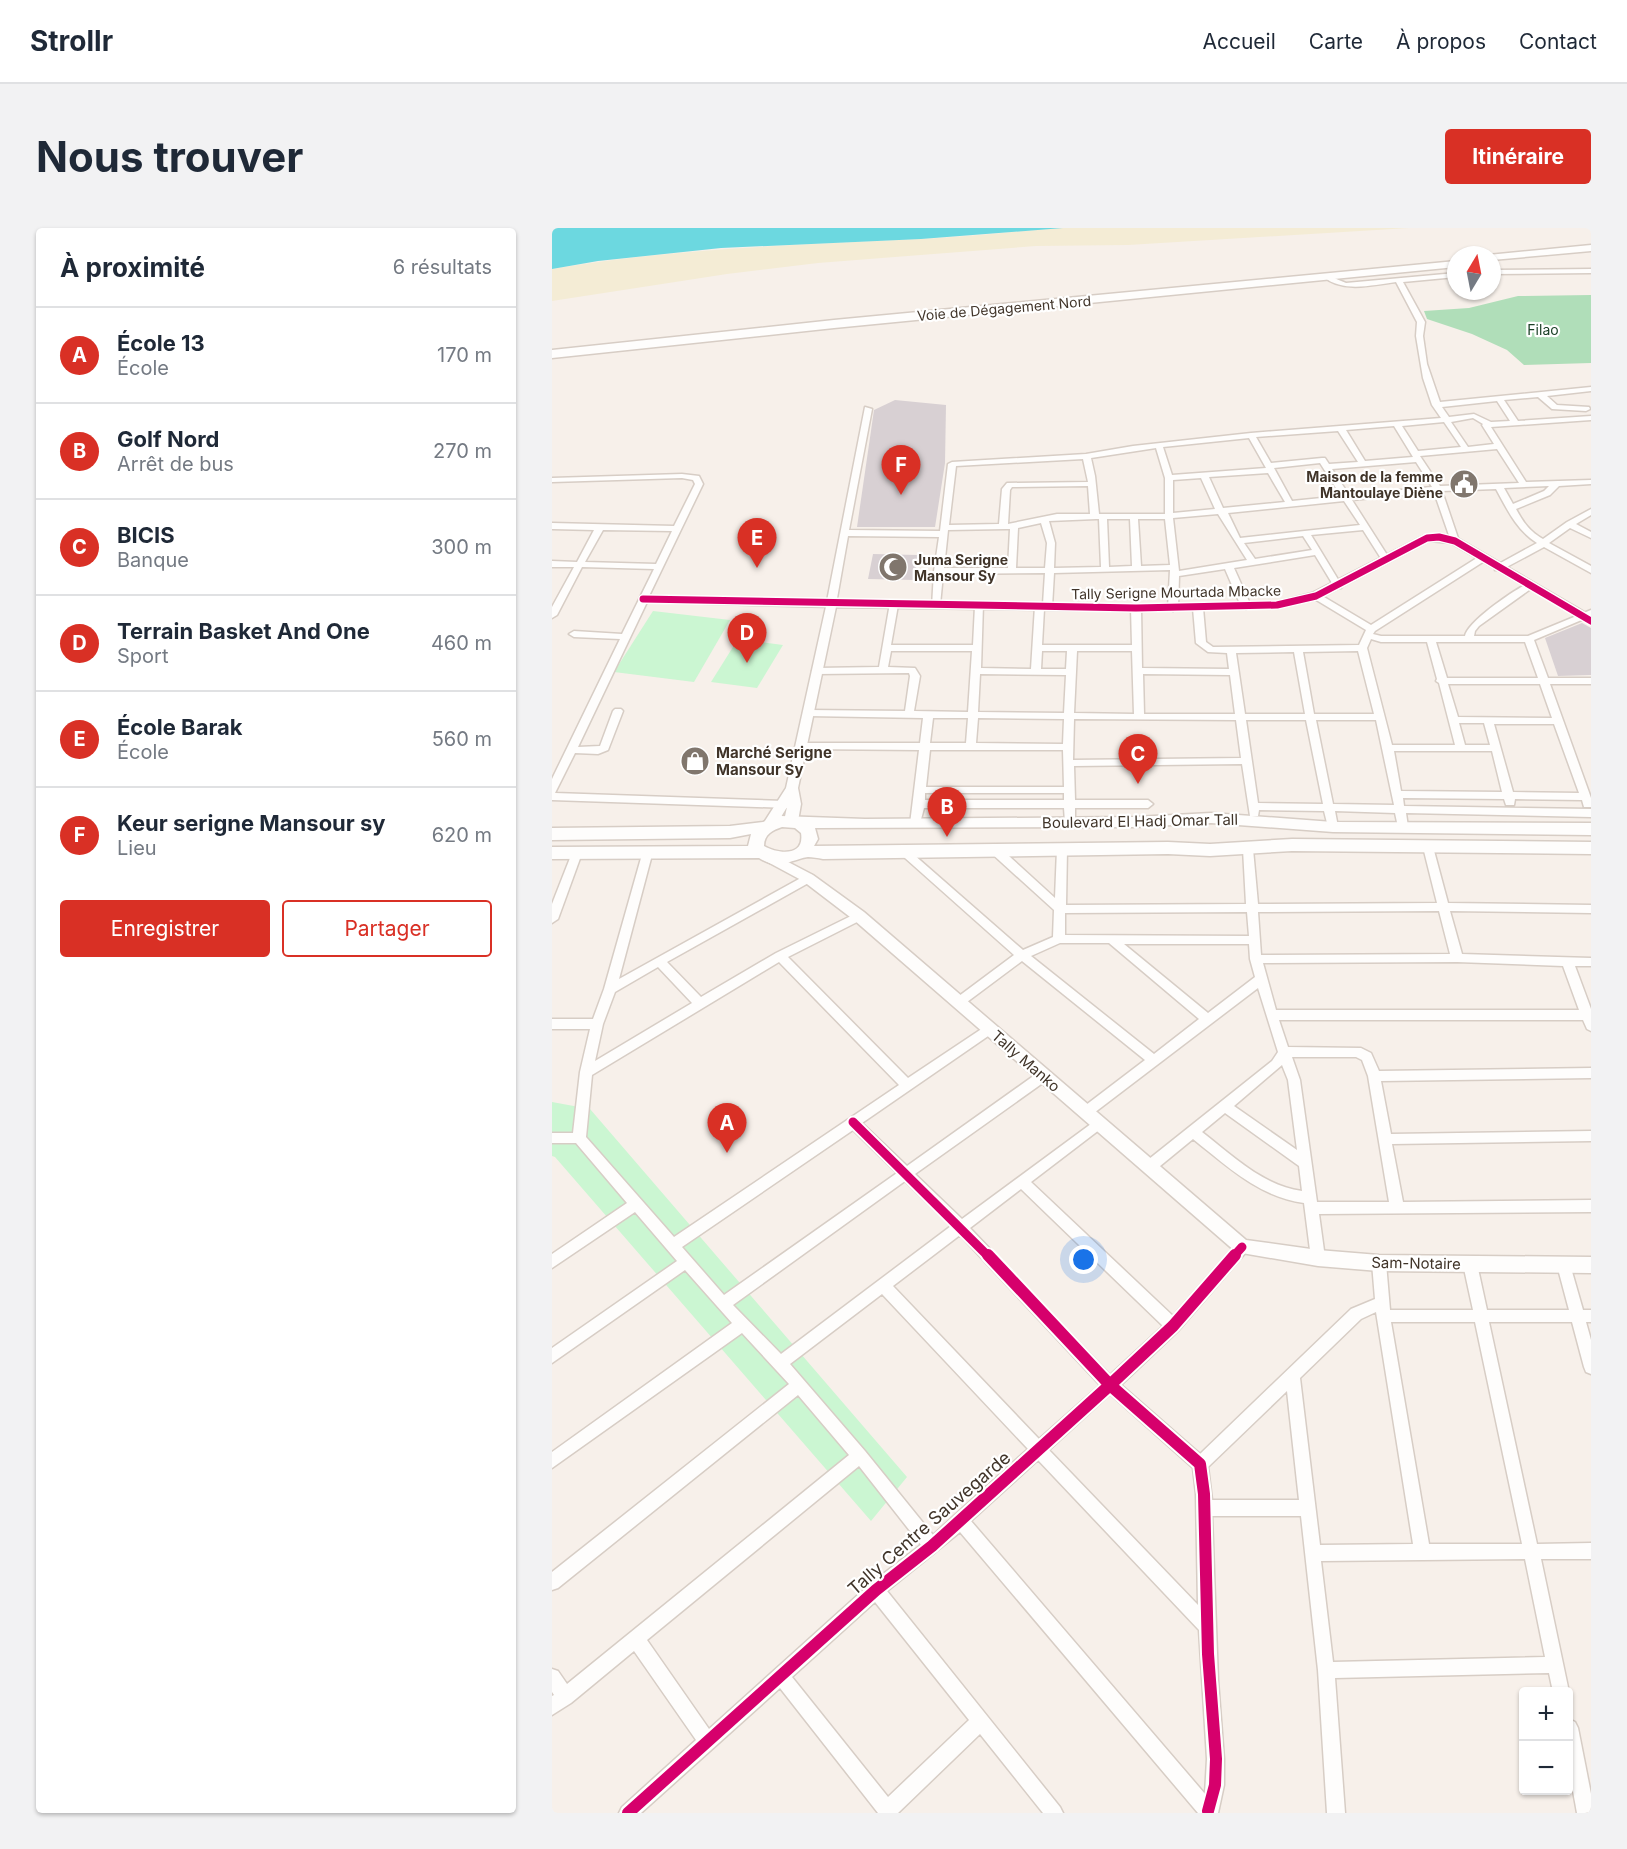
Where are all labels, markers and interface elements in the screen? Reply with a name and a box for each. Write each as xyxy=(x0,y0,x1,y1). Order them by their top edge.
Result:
text: Strollr xyxy=(30,24,113,58)
text: Accueil xyxy=(1202,29,1276,54)
text: Carte xyxy=(1309,29,1363,54)
text: À propos xyxy=(1396,29,1486,54)
text: Contact xyxy=(1519,29,1597,54)
button: Itinéraire xyxy=(1445,129,1591,184)
text: Nous trouver xyxy=(36,131,303,182)
north arrow xyxy=(1447,246,1501,300)
text: À proximité xyxy=(60,252,205,283)
text: 6 résultats xyxy=(393,255,492,279)
street label: Voie de Dégagement Nord xyxy=(916,292,1092,324)
park label: Filao xyxy=(1527,321,1559,338)
text: École 13 xyxy=(117,330,205,356)
text: A xyxy=(72,343,87,367)
text: 170 m xyxy=(437,343,492,367)
text: École xyxy=(117,356,169,380)
text: Golf Nord xyxy=(117,426,219,452)
text: B xyxy=(73,439,86,463)
text: 270 m xyxy=(433,439,492,463)
pin: F xyxy=(882,446,920,495)
text: Arrêt de bus xyxy=(117,452,234,476)
place label: Maison de la femme Mantoulaye Diène xyxy=(1306,468,1443,501)
public building icon: Maison de la femme Mantoulaye Diène xyxy=(1448,468,1480,500)
pin: E xyxy=(738,518,776,568)
text: BICIS xyxy=(117,522,175,548)
text: C xyxy=(72,535,87,559)
text: 300 m xyxy=(431,535,492,559)
text: Banque xyxy=(117,548,189,572)
mosque icon: Juma Serigne Mansour Sy xyxy=(877,551,909,583)
place label: Juma Serigne Mansour Sy xyxy=(914,551,1008,584)
street label: Tally Serigne Mourtada Mbacke xyxy=(1071,582,1281,602)
pin: D xyxy=(728,614,766,663)
text: Terrain Basket And One xyxy=(117,618,370,644)
text: D xyxy=(72,631,87,655)
text: 460 m xyxy=(431,631,492,655)
text: Sport xyxy=(117,644,168,668)
text: École Barak xyxy=(117,714,243,740)
text: E xyxy=(73,727,86,751)
text: 560 m xyxy=(432,727,492,751)
pin: C xyxy=(1118,734,1158,784)
text: École xyxy=(117,740,169,764)
place label: Marché Serigne Mansour Sy xyxy=(716,743,832,779)
shop icon: Marché Serigne Mansour Sy xyxy=(679,745,711,777)
pin: B xyxy=(928,788,966,837)
text: Keur serigne Mansour sy xyxy=(117,810,386,836)
street label: Boulevard El Hadj Omar Tall xyxy=(1042,810,1238,832)
text: F xyxy=(74,823,85,847)
text: 620 m xyxy=(432,823,492,847)
text: Lieu xyxy=(117,836,157,860)
button: Enregistrer xyxy=(60,900,270,957)
button: Partager xyxy=(282,900,492,957)
street label: Tally Manko xyxy=(988,1026,1064,1096)
pin: A xyxy=(708,1104,747,1153)
your location xyxy=(1069,1245,1098,1274)
street label: Sam-Notaire xyxy=(1371,1253,1461,1273)
street label: Tally Centre Sauvegarde xyxy=(844,1447,1014,1599)
map controls xyxy=(1519,1687,1573,1795)
button: + xyxy=(1519,1687,1573,1741)
button: − xyxy=(1519,1741,1573,1795)

